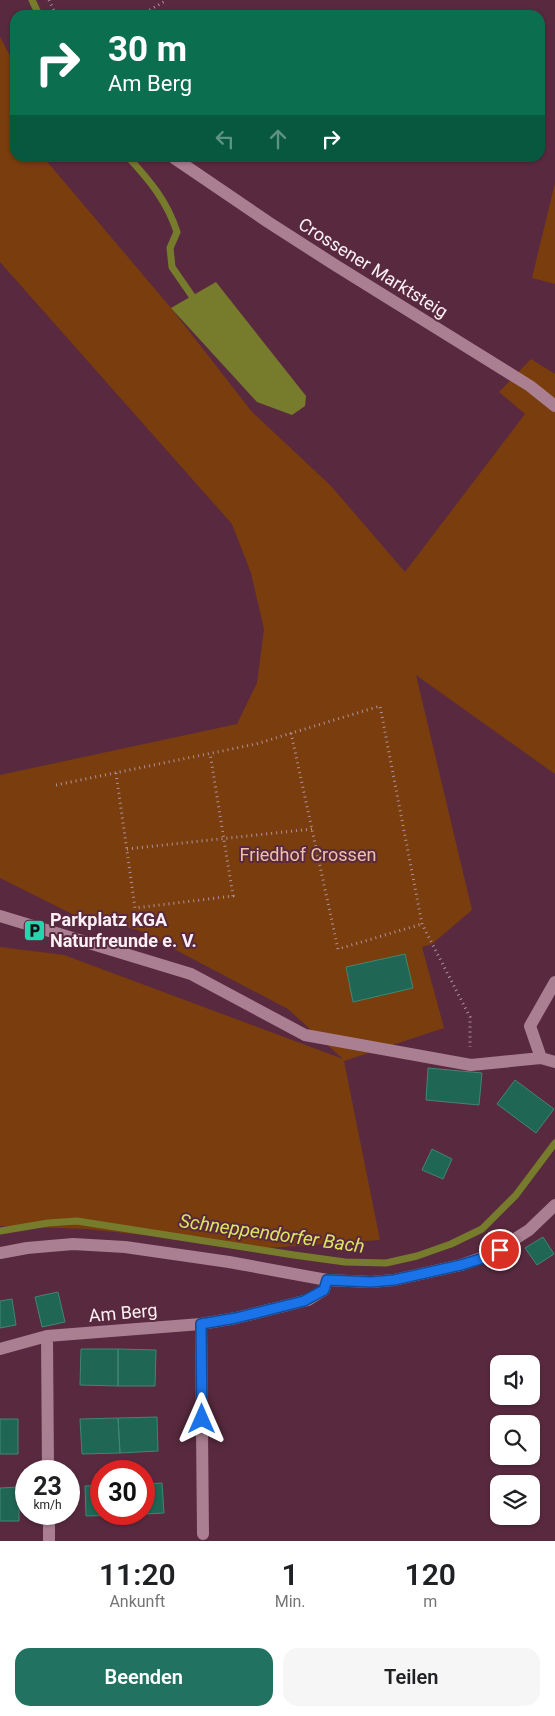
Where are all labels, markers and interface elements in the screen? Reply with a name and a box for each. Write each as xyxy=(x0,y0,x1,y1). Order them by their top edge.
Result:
text: 30 m xyxy=(108,29,187,70)
icon: right xyxy=(25,30,90,95)
text: Am Berg xyxy=(108,71,192,96)
icon: left xyxy=(211,125,239,153)
icon: ahead xyxy=(264,125,292,153)
icon: right xyxy=(317,125,345,153)
street label: Crossener Marktsteig xyxy=(295,213,452,322)
park label: Friedhof Crossen xyxy=(240,844,376,865)
place label: Parkplatz KGA Naturfreunde e. V. xyxy=(50,909,197,951)
parking icon: Parkplatz KGA Naturfreunde e. V. xyxy=(22,918,46,942)
water label: Schneppendorfer Bach xyxy=(178,1209,366,1258)
pin xyxy=(479,1229,521,1271)
icon: arrive xyxy=(486,1236,514,1264)
street label: Am Berg xyxy=(88,1299,158,1326)
map controls xyxy=(490,1355,540,1525)
button: sound xyxy=(490,1355,540,1405)
position arrow xyxy=(175,1392,227,1444)
button: search xyxy=(490,1415,540,1465)
speed limit sign: 30 xyxy=(90,1460,155,1525)
text: 23 xyxy=(33,1472,62,1501)
button: layers xyxy=(490,1475,540,1525)
text: km/h xyxy=(33,1498,62,1512)
text: 11:20 xyxy=(99,1557,176,1592)
text: 1 xyxy=(282,1557,299,1592)
text: 120 xyxy=(405,1557,456,1592)
text: Ankunft xyxy=(109,1592,165,1611)
text: Min. xyxy=(275,1592,306,1611)
text: m xyxy=(423,1592,437,1611)
button: Beenden xyxy=(15,1648,273,1706)
button: Teilen xyxy=(283,1648,540,1706)

